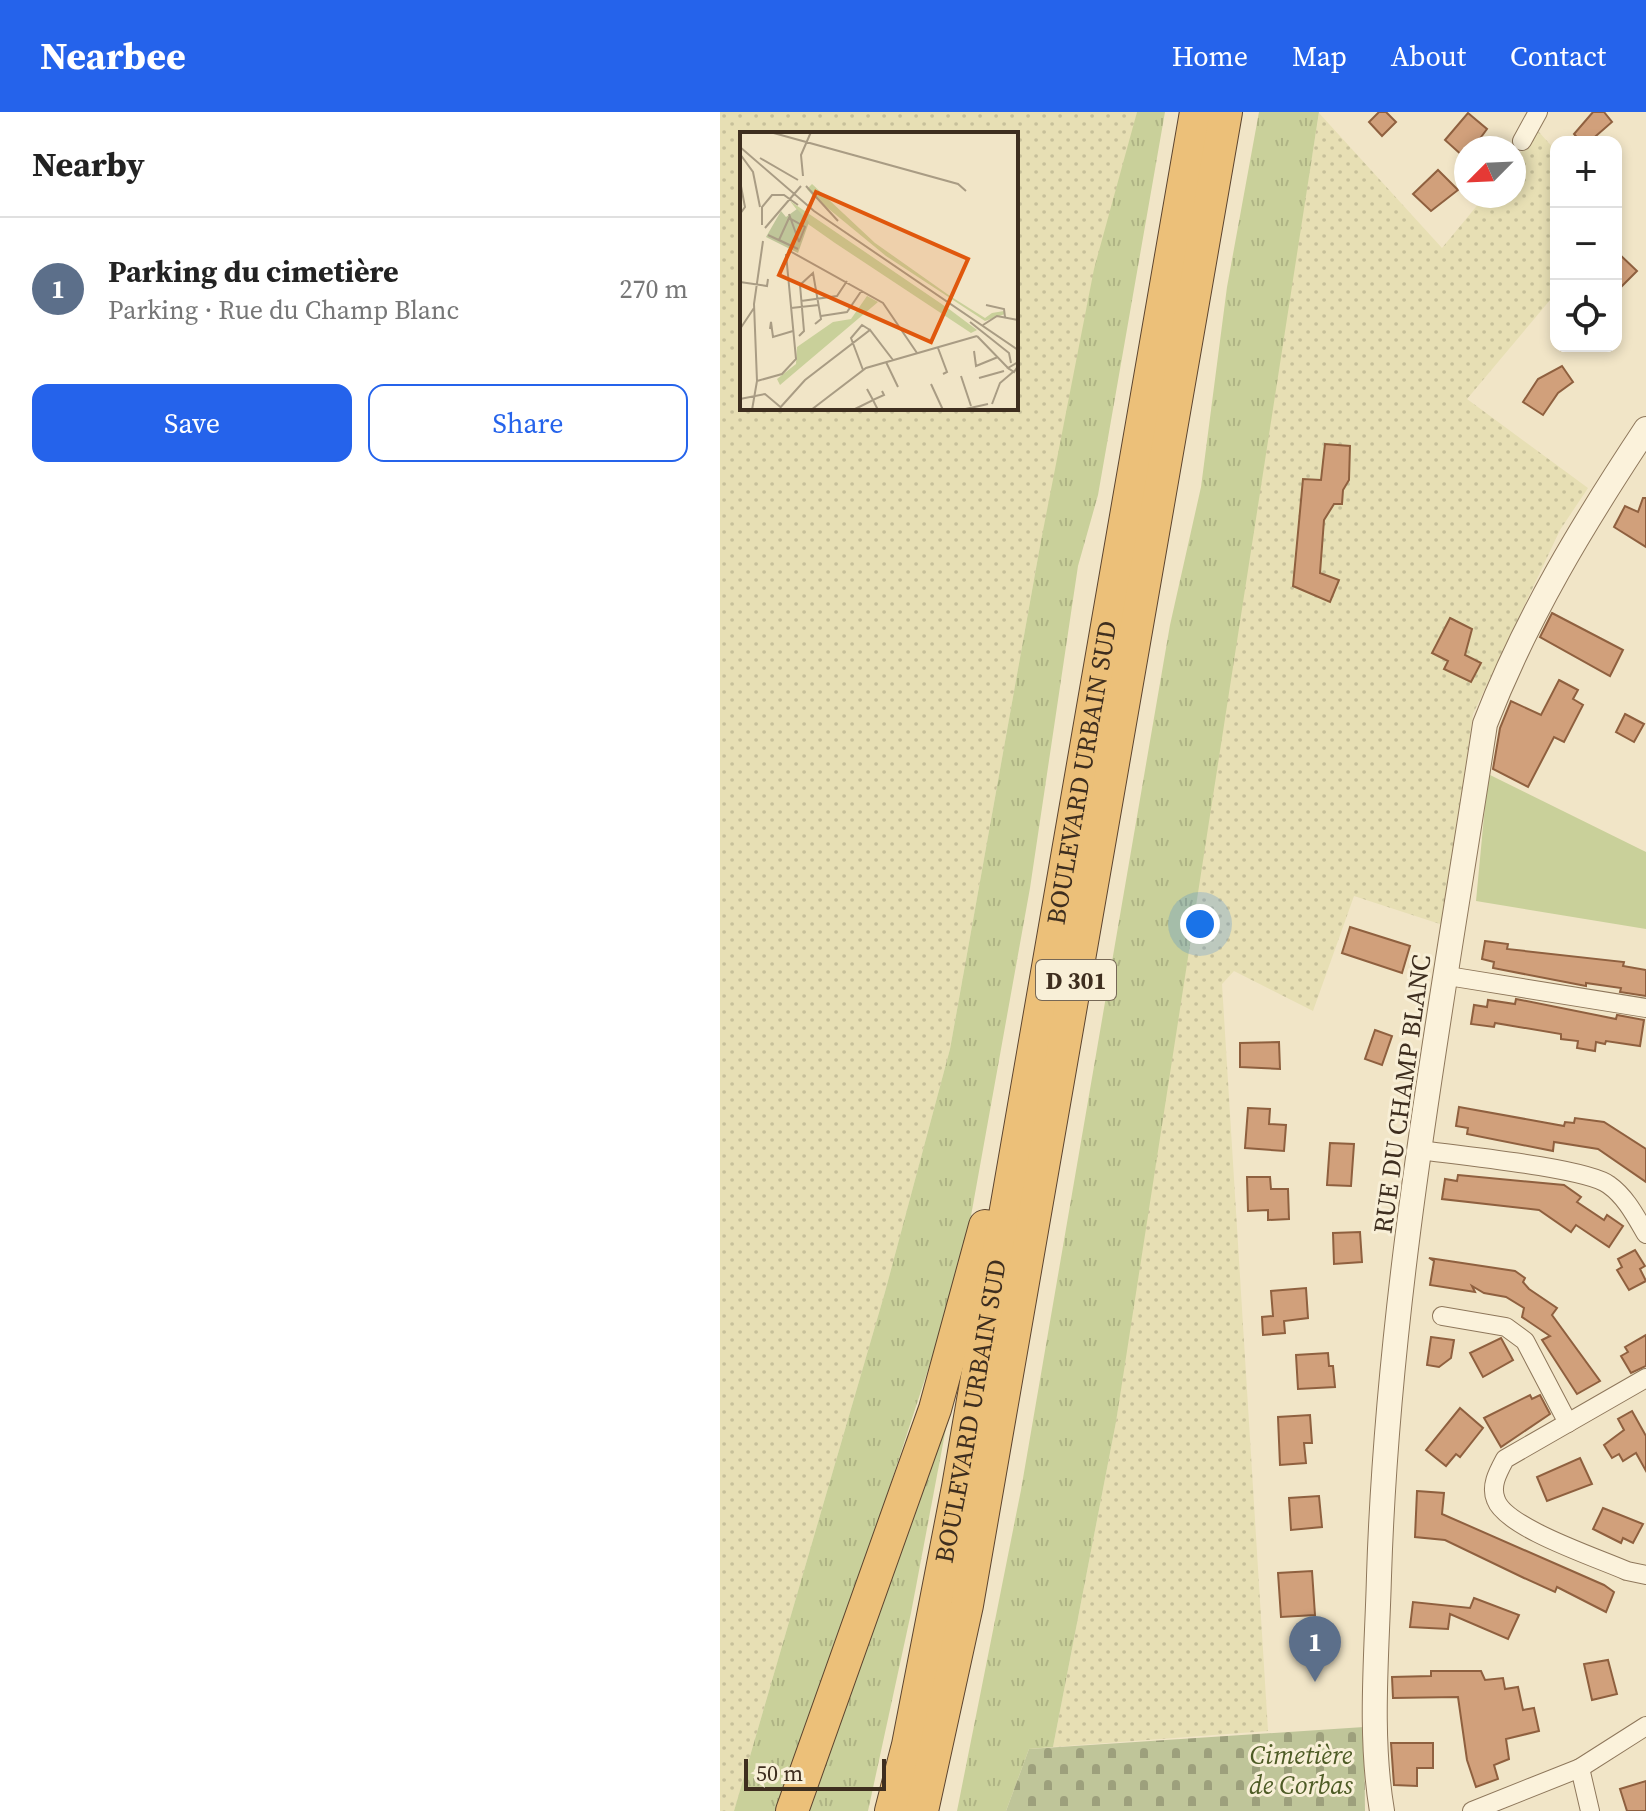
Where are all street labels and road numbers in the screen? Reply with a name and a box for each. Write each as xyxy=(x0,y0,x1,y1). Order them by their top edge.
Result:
street label: BOULEVARD URBAIN SUD xyxy=(1038,618,1126,927)
street label: RUE DU CHAMP BLANC xyxy=(1365,952,1439,1236)
road number: D 301 xyxy=(1036,960,1116,1000)
street label: BOULEVARD URBAIN SUD xyxy=(926,1256,1015,1566)

